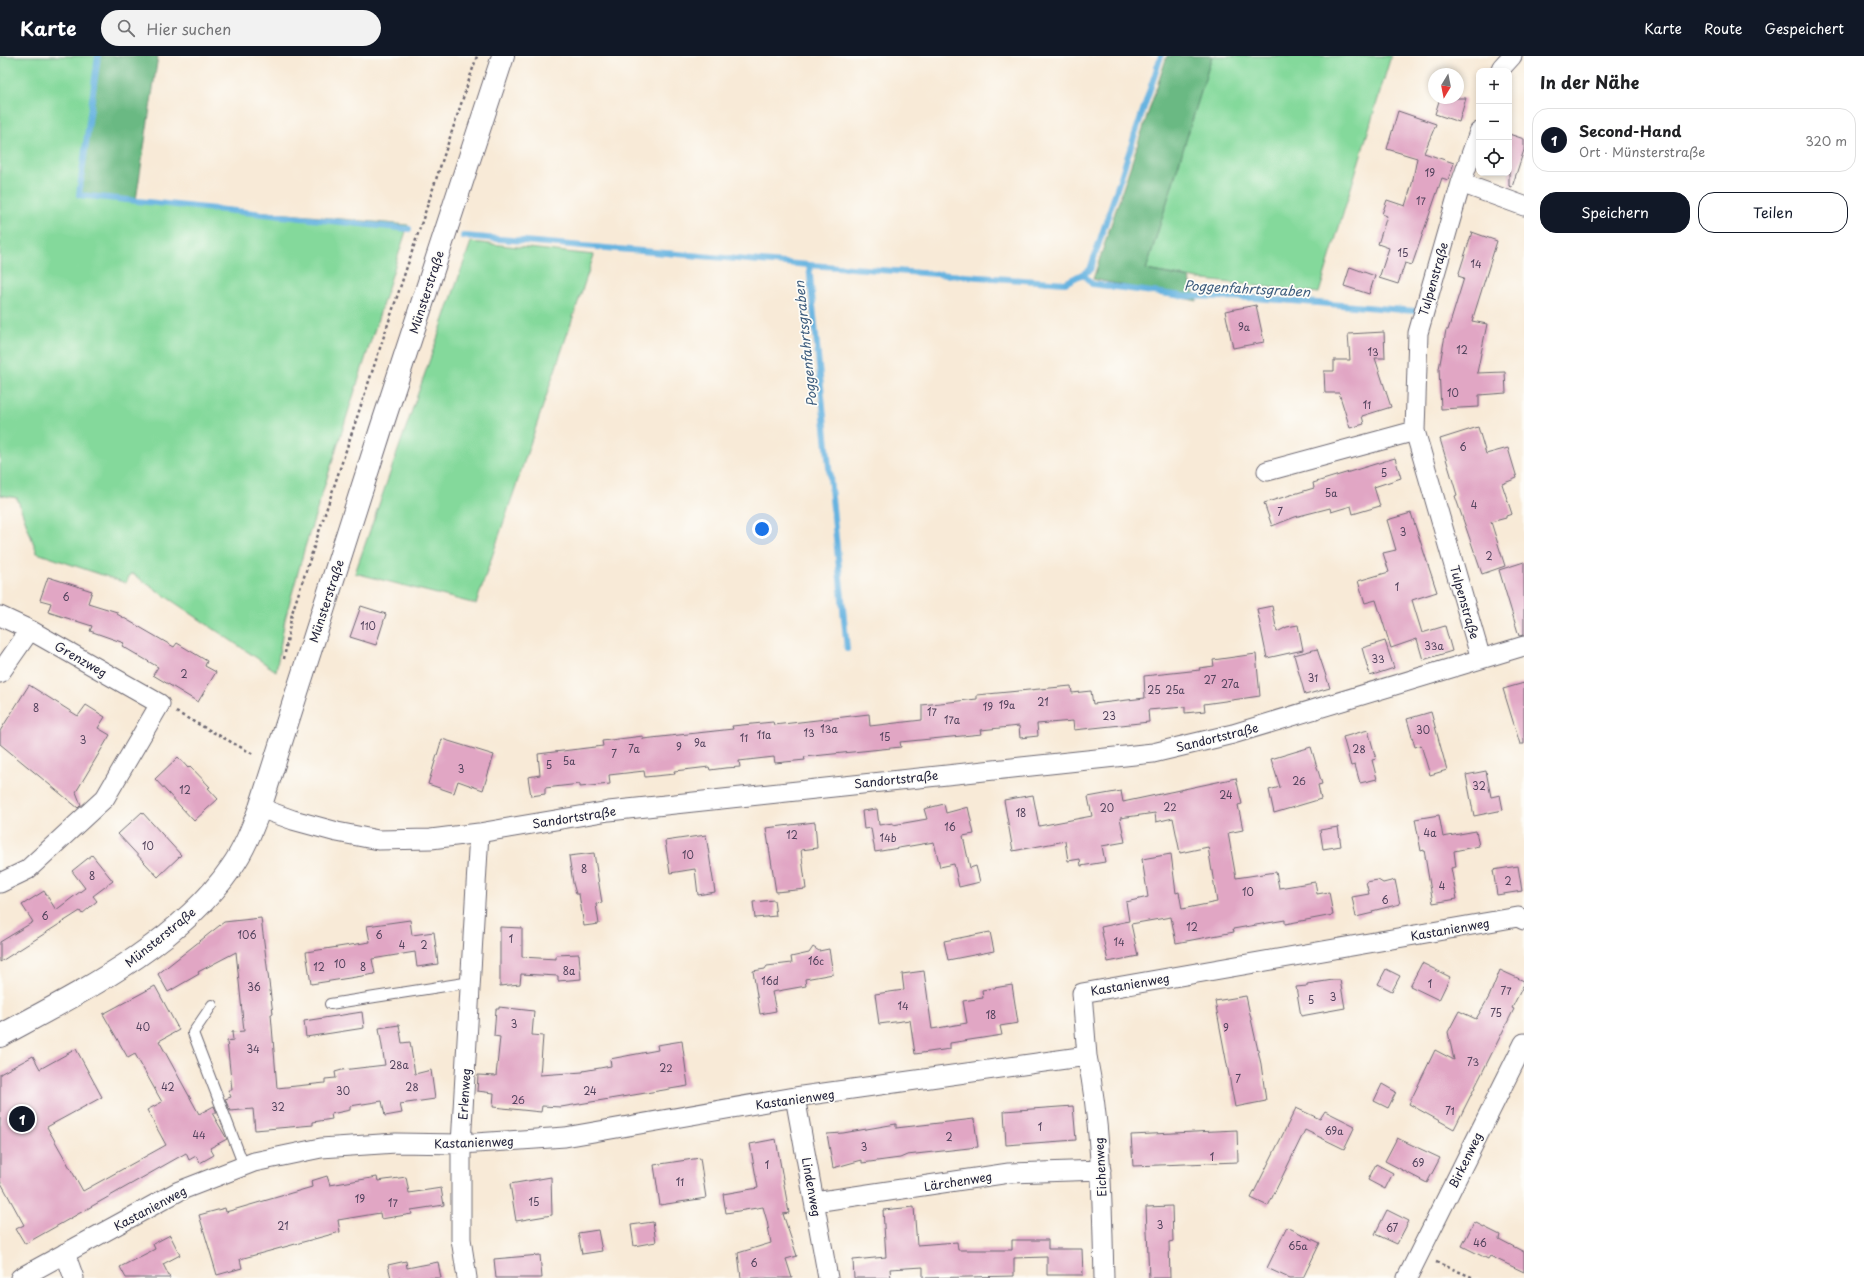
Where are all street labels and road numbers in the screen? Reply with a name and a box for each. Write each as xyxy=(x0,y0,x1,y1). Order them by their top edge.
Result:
street label: Tulpenstraße xyxy=(1414,240,1452,318)
street label: Münsterstraße xyxy=(404,248,448,336)
street label: Münsterstraße xyxy=(304,557,348,645)
street label: Tulpenstraße xyxy=(1446,563,1484,641)
street label: Grenzweg xyxy=(51,637,111,681)
street label: Sandortstraße xyxy=(1174,718,1260,756)
street label: Sandortstraße xyxy=(853,766,939,792)
street label: Sandortstraße xyxy=(531,802,617,832)
street label: Münsterstraße xyxy=(121,903,199,971)
street label: Kastanienweg xyxy=(1409,913,1491,945)
street label: Kastanienweg xyxy=(1089,968,1171,1000)
street label: Erlenweg xyxy=(453,1068,475,1120)
street label: Kastanienweg xyxy=(754,1085,836,1113)
street label: Birkenweg xyxy=(1444,1129,1486,1191)
street label: Kastanienweg xyxy=(434,1132,514,1152)
street label: Eichenweg xyxy=(1089,1137,1111,1197)
street label: Lindenweg xyxy=(798,1156,826,1218)
street label: Lärchenweg xyxy=(923,1167,993,1195)
street label: Kastanienweg xyxy=(111,1181,189,1235)

